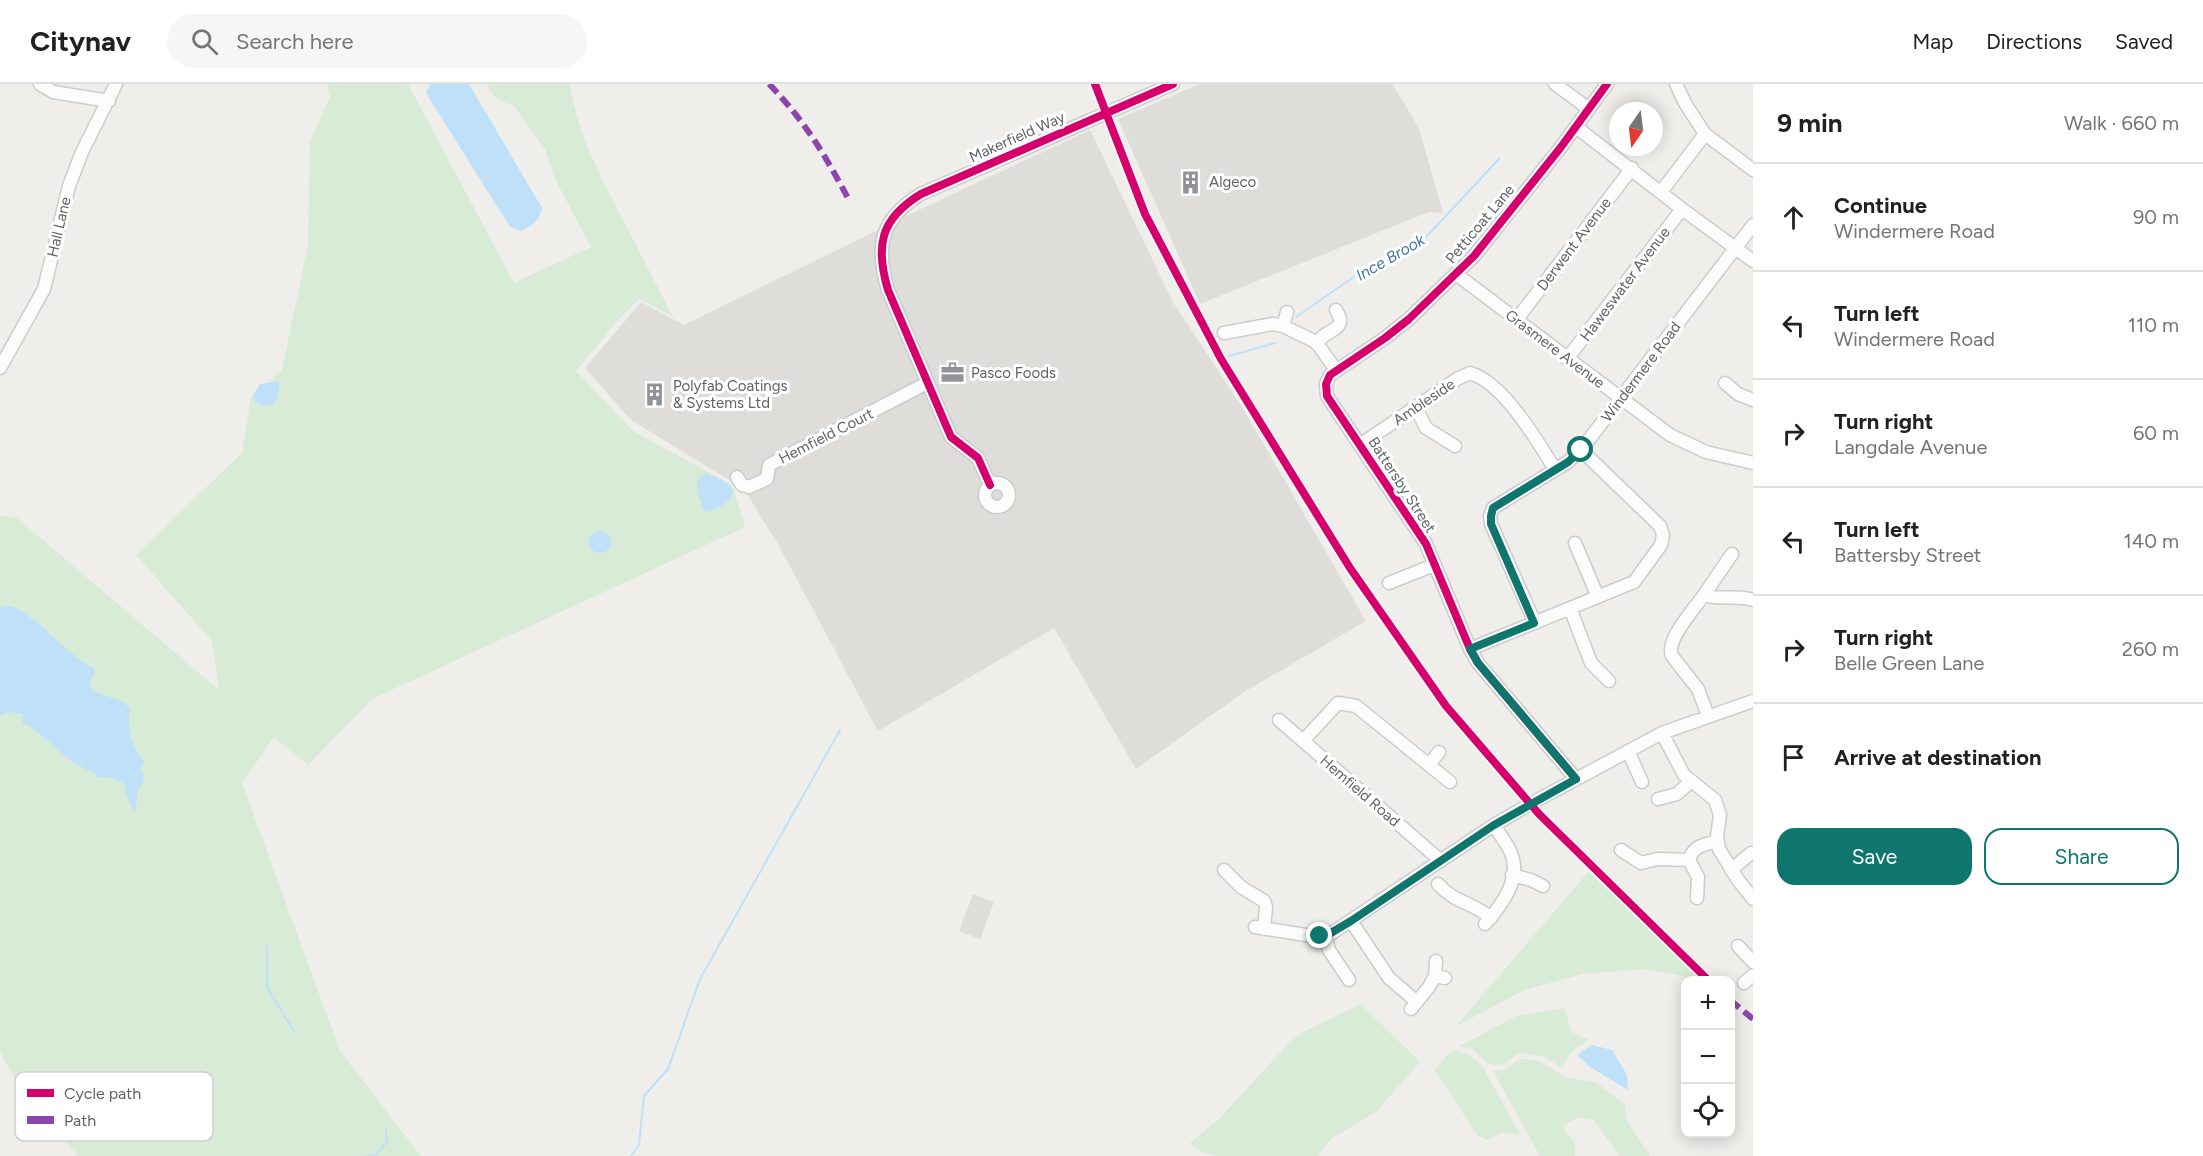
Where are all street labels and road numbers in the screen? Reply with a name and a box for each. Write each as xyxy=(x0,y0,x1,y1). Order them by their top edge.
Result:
street label: Makerfield Way xyxy=(966,108,1068,166)
street label: Petticoat Lane xyxy=(1442,181,1518,267)
street label: Derwent Avenue xyxy=(1533,194,1615,294)
street label: Hall Lane xyxy=(43,195,75,259)
street label: Haweswater Avenue xyxy=(1576,223,1674,345)
street label: Grasmere Avenue xyxy=(1502,306,1608,392)
street label: Windermere Road xyxy=(1597,318,1685,426)
street label: Ambleside xyxy=(1390,375,1458,429)
street label: Hemfield Court xyxy=(776,404,877,468)
street label: Battersby Street xyxy=(1364,434,1440,537)
street label: Hemfield Road xyxy=(1316,751,1404,831)

